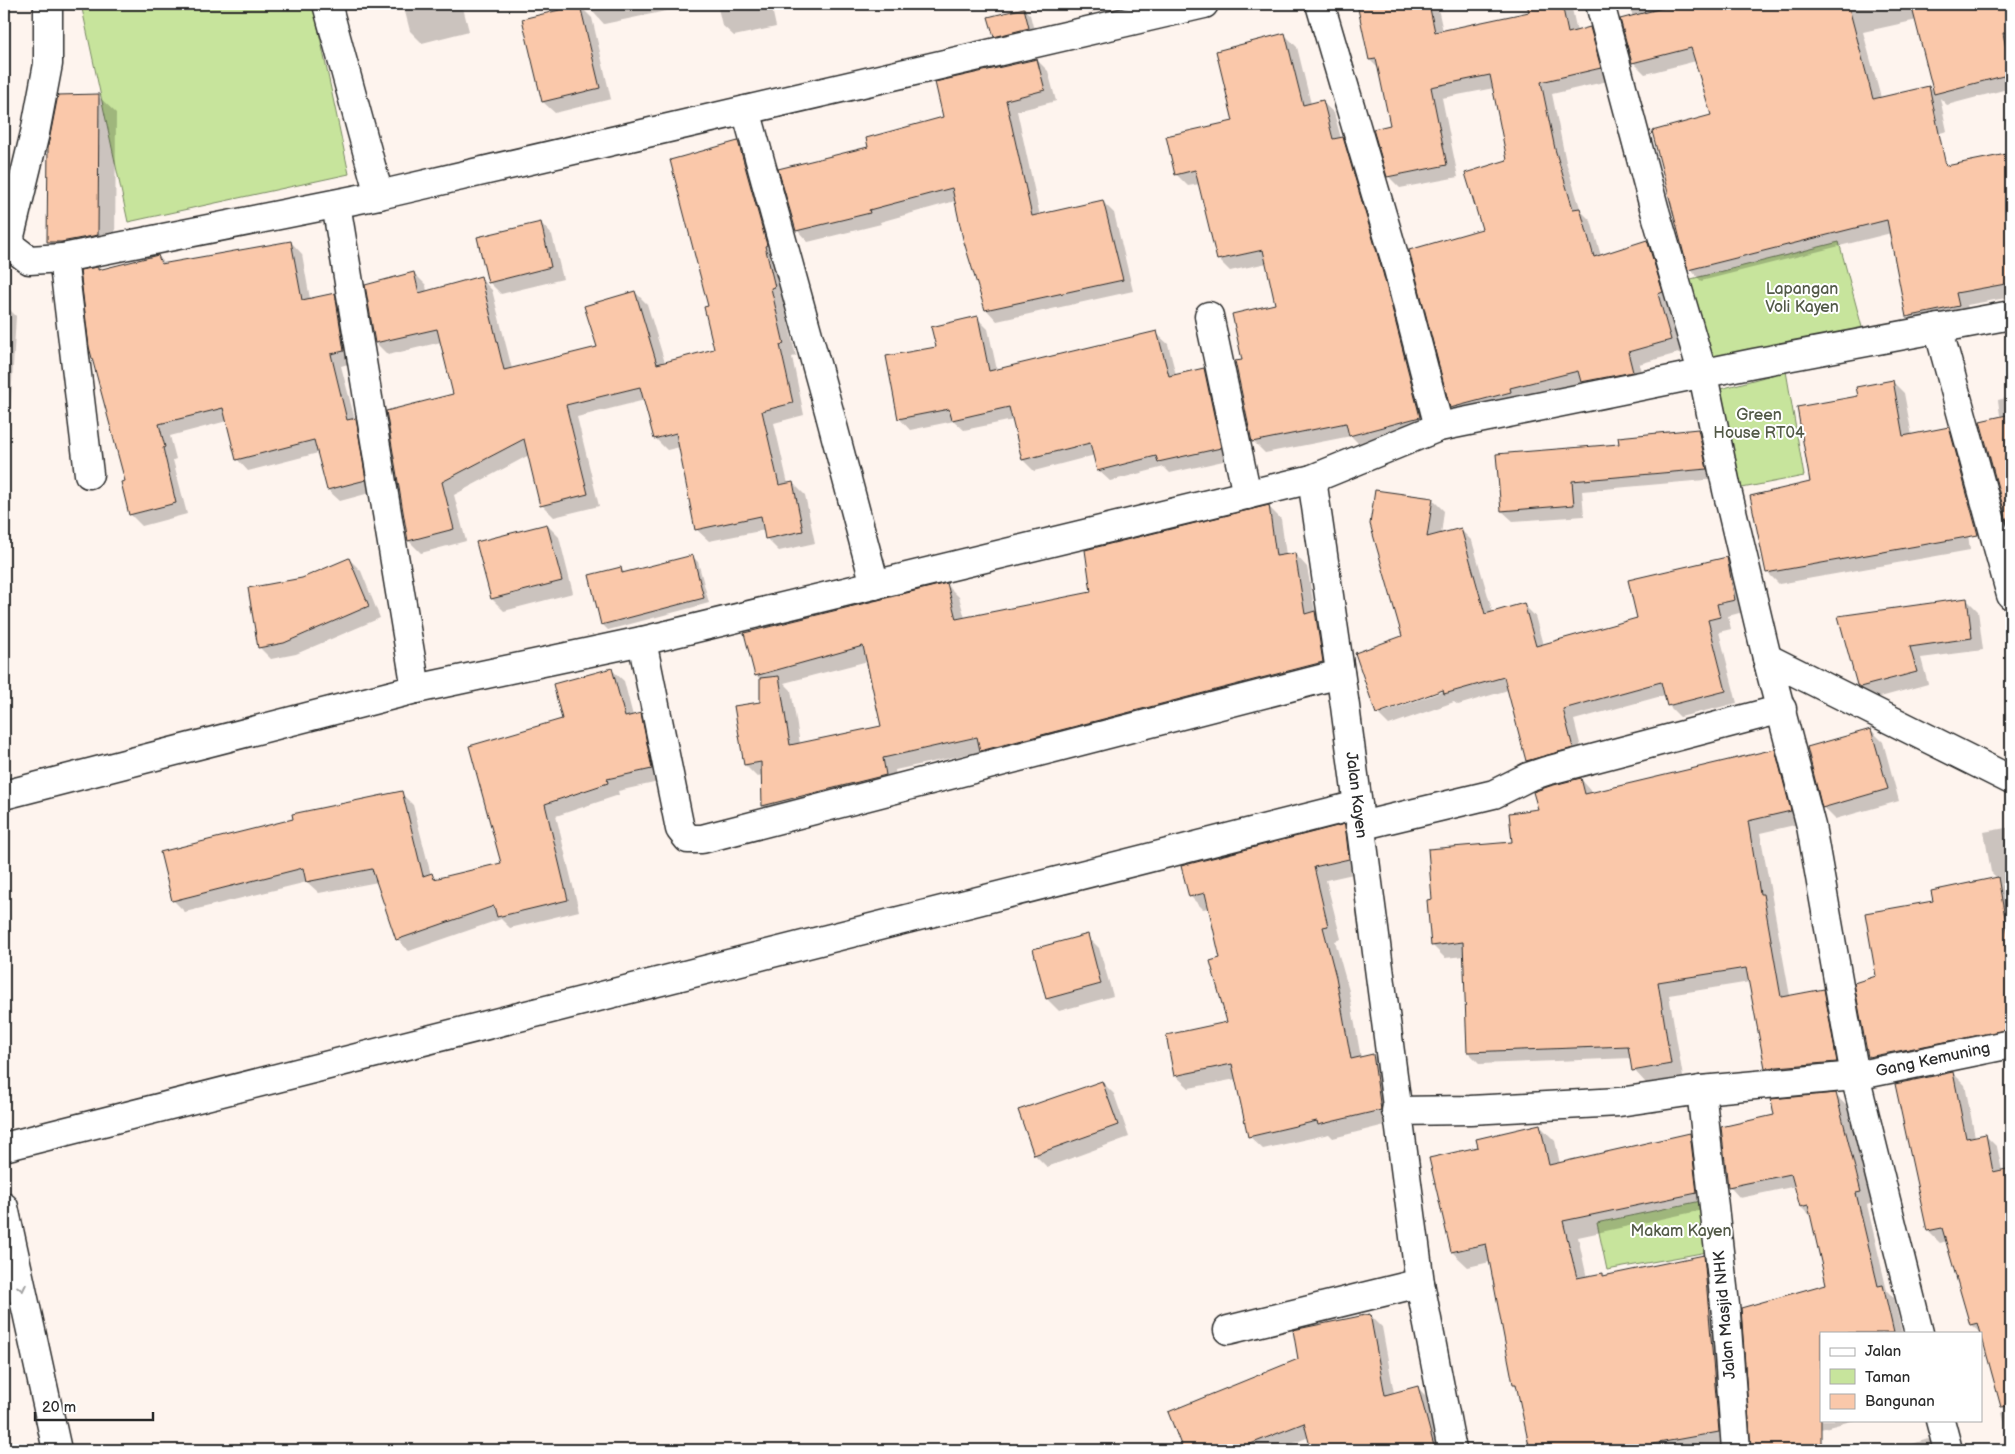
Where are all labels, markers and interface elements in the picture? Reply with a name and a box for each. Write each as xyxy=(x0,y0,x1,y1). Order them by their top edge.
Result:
park label: Lapangan Voli Kayen xyxy=(1765,280,1839,317)
park label: Green House RT04 xyxy=(1713,406,1805,443)
street label: Jalan Kayen xyxy=(1341,751,1371,839)
street label: Gang Kemuning xyxy=(1874,1039,1992,1081)
park label: Makam Kayen xyxy=(1630,1222,1732,1241)
street label: Jalan Masjid NHK xyxy=(1710,1249,1740,1380)
one-way arrow xyxy=(16,1284,27,1293)
legend xyxy=(1820,1332,1982,1422)
text: Jalan xyxy=(1865,1342,1901,1361)
text: Taman xyxy=(1865,1368,1910,1387)
scale bar xyxy=(35,1389,152,1421)
text: Bangunan xyxy=(1865,1392,1935,1411)
text: 20 m xyxy=(42,1398,76,1417)

